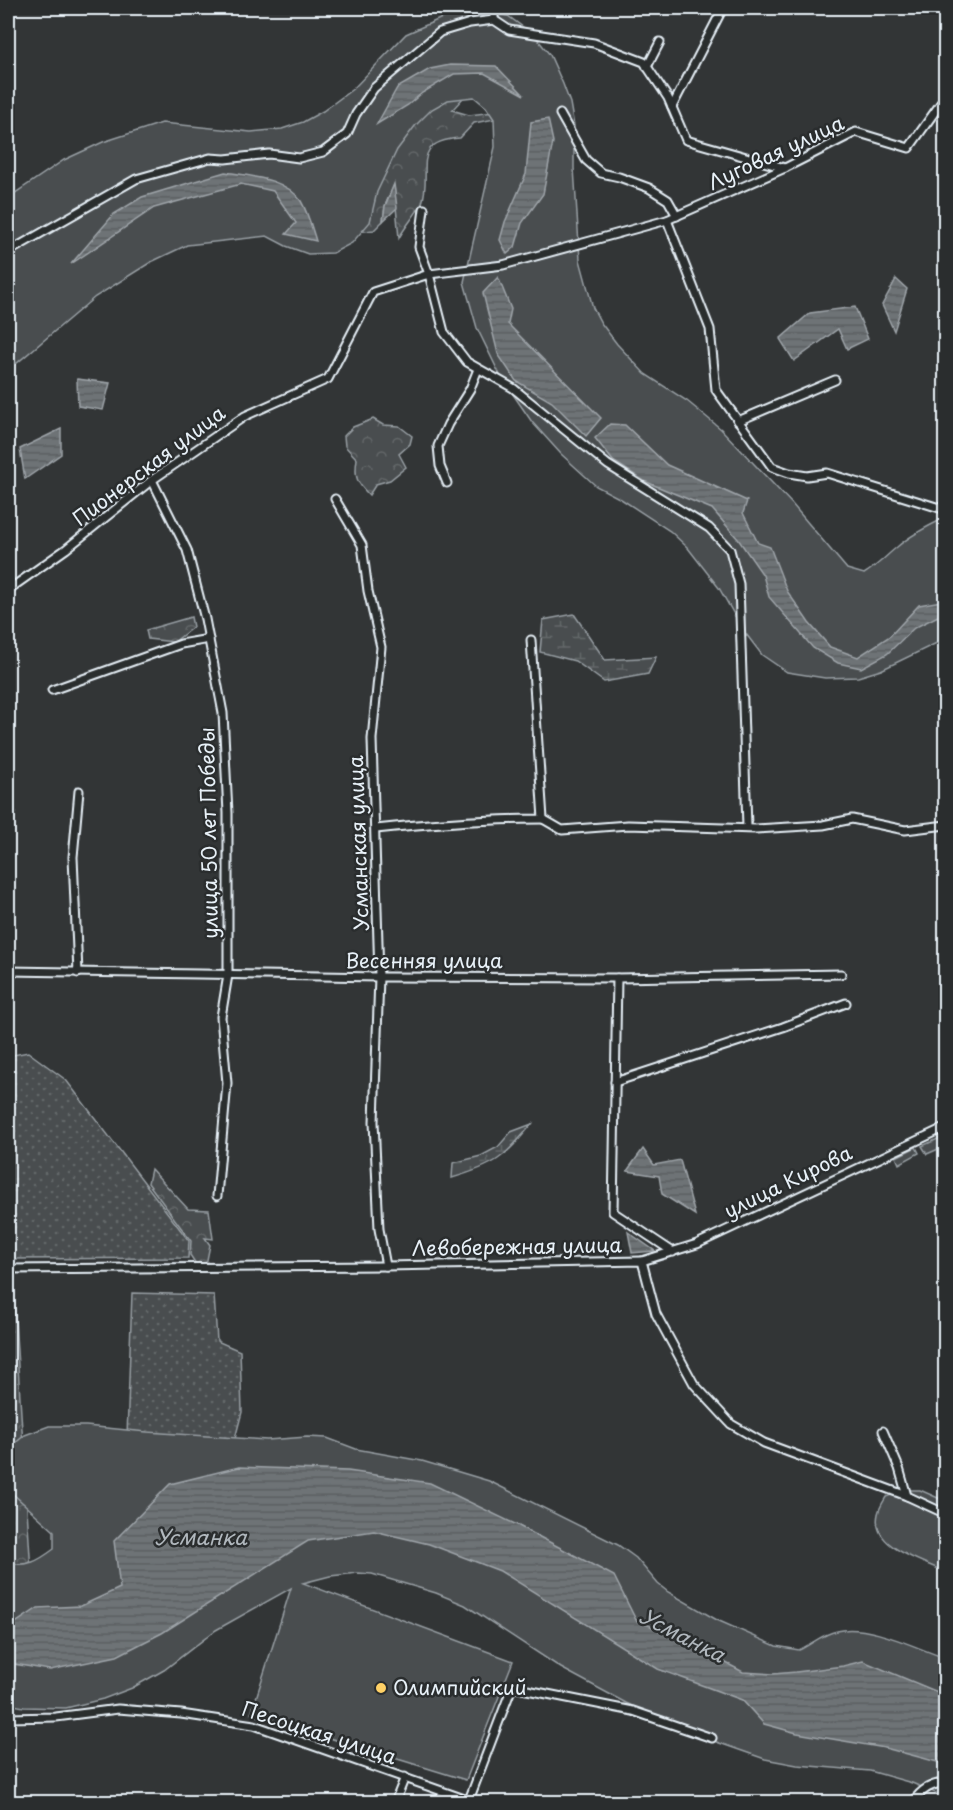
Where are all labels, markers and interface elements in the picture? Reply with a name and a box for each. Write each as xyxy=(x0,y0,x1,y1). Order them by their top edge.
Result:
street label: Луговая улица xyxy=(703,107,849,197)
street label: Пионерская улица xyxy=(66,398,231,533)
street label: улица 50 лет Победы xyxy=(191,727,225,939)
street label: Усманская улица xyxy=(340,754,376,931)
street label: Весенняя улица xyxy=(345,945,503,975)
street label: улица Кирова xyxy=(718,1137,857,1225)
street label: Левобережная улица xyxy=(412,1229,623,1263)
water label: Усманка xyxy=(155,1520,248,1552)
water label: Усманка xyxy=(635,1599,732,1670)
place label: Олимпийский xyxy=(393,1672,527,1702)
marker: Олимпийский xyxy=(374,1681,388,1695)
street label: Песоцкая улица xyxy=(238,1693,401,1771)

